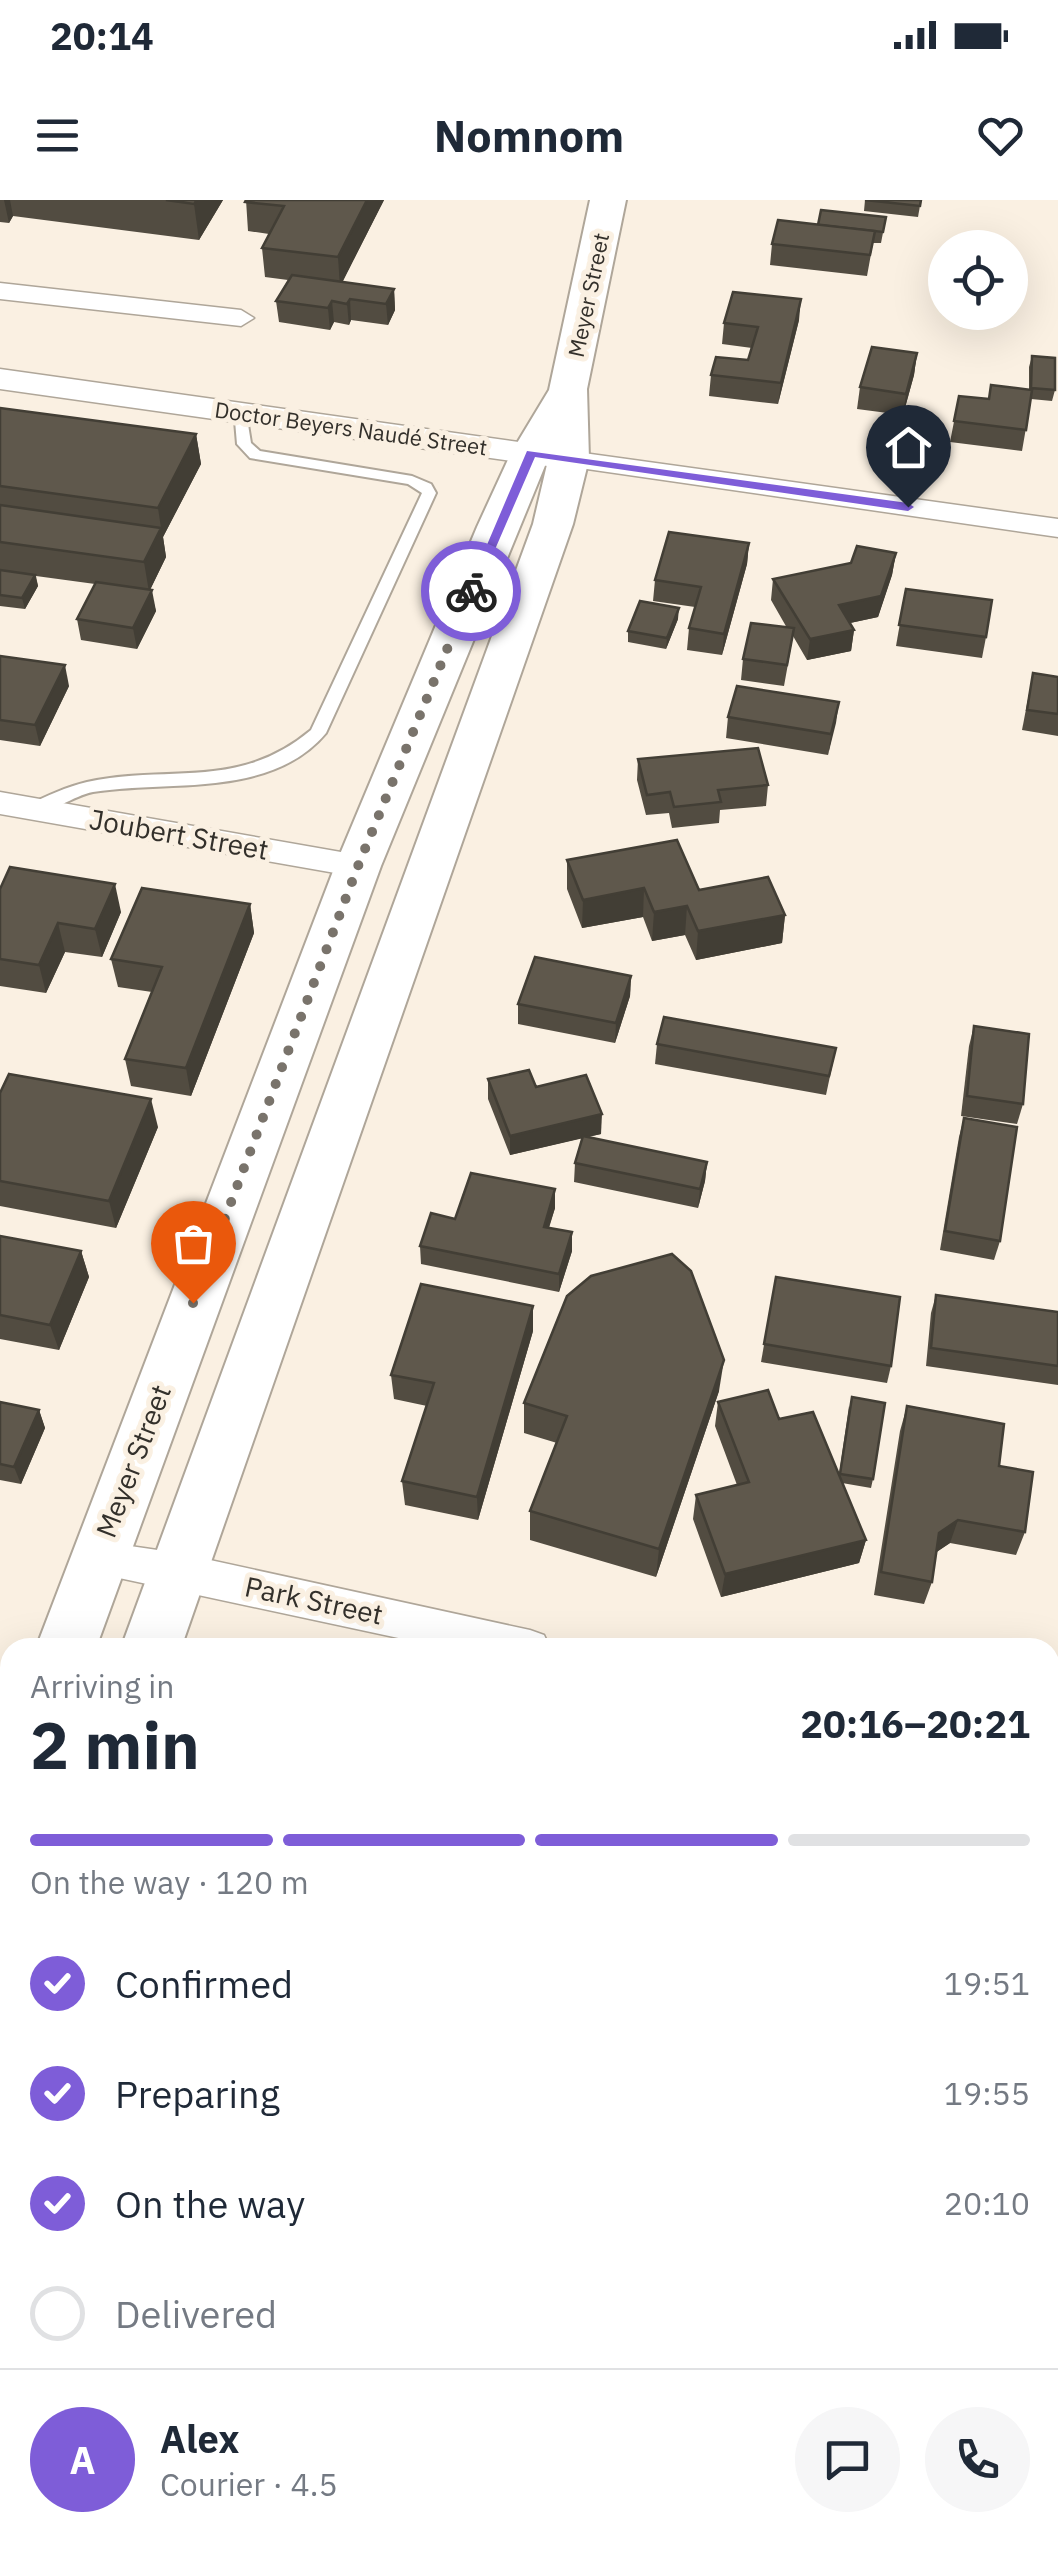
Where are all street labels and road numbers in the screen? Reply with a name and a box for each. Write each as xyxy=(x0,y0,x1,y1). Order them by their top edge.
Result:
street label: Meyer Street xyxy=(561,230,615,360)
street label: Doctor Beyers Naudé Street xyxy=(213,395,489,461)
street label: Joubert Street xyxy=(87,800,271,868)
street label: Meyer Street xyxy=(87,1379,179,1543)
street label: Park Street xyxy=(242,1567,386,1633)

